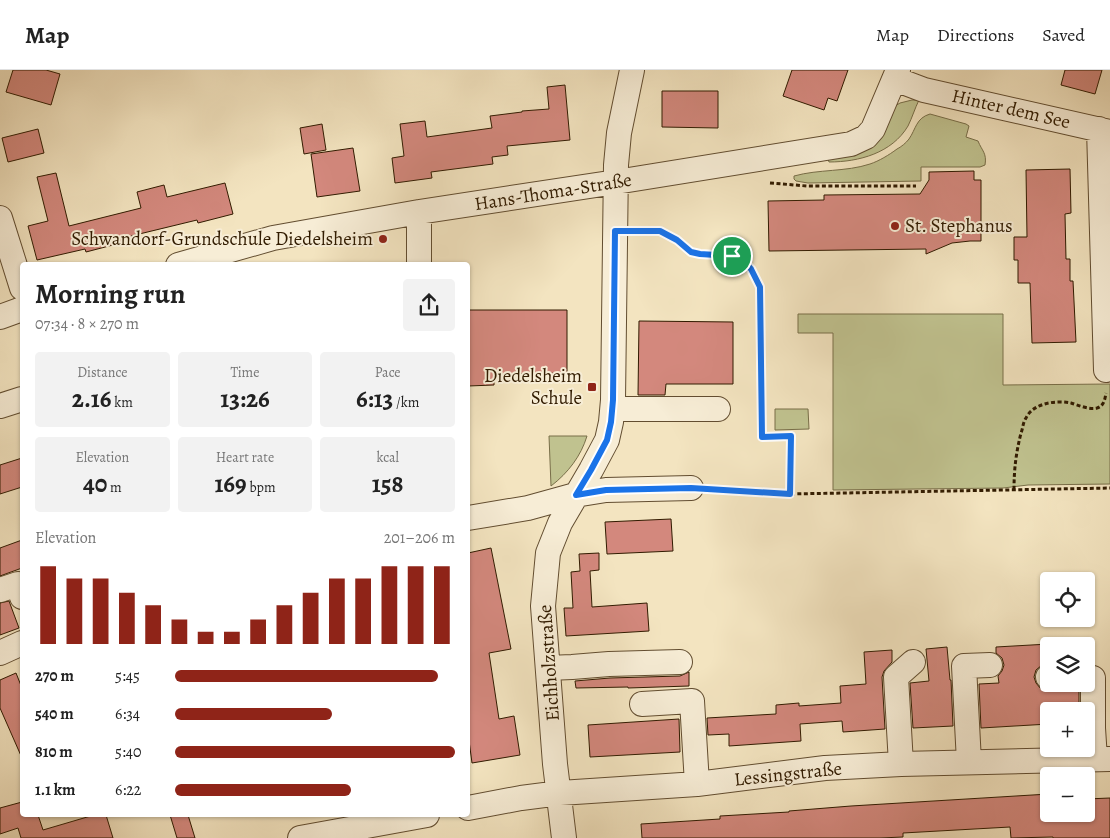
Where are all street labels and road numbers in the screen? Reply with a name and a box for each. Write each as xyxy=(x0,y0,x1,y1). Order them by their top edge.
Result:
street label: Hinter dem See xyxy=(949,83,1073,135)
street label: Hans-Thoma-Straße xyxy=(472,167,634,217)
street label: Eichholzstraße xyxy=(532,604,566,722)
street label: Lessingstraße xyxy=(733,755,843,793)

